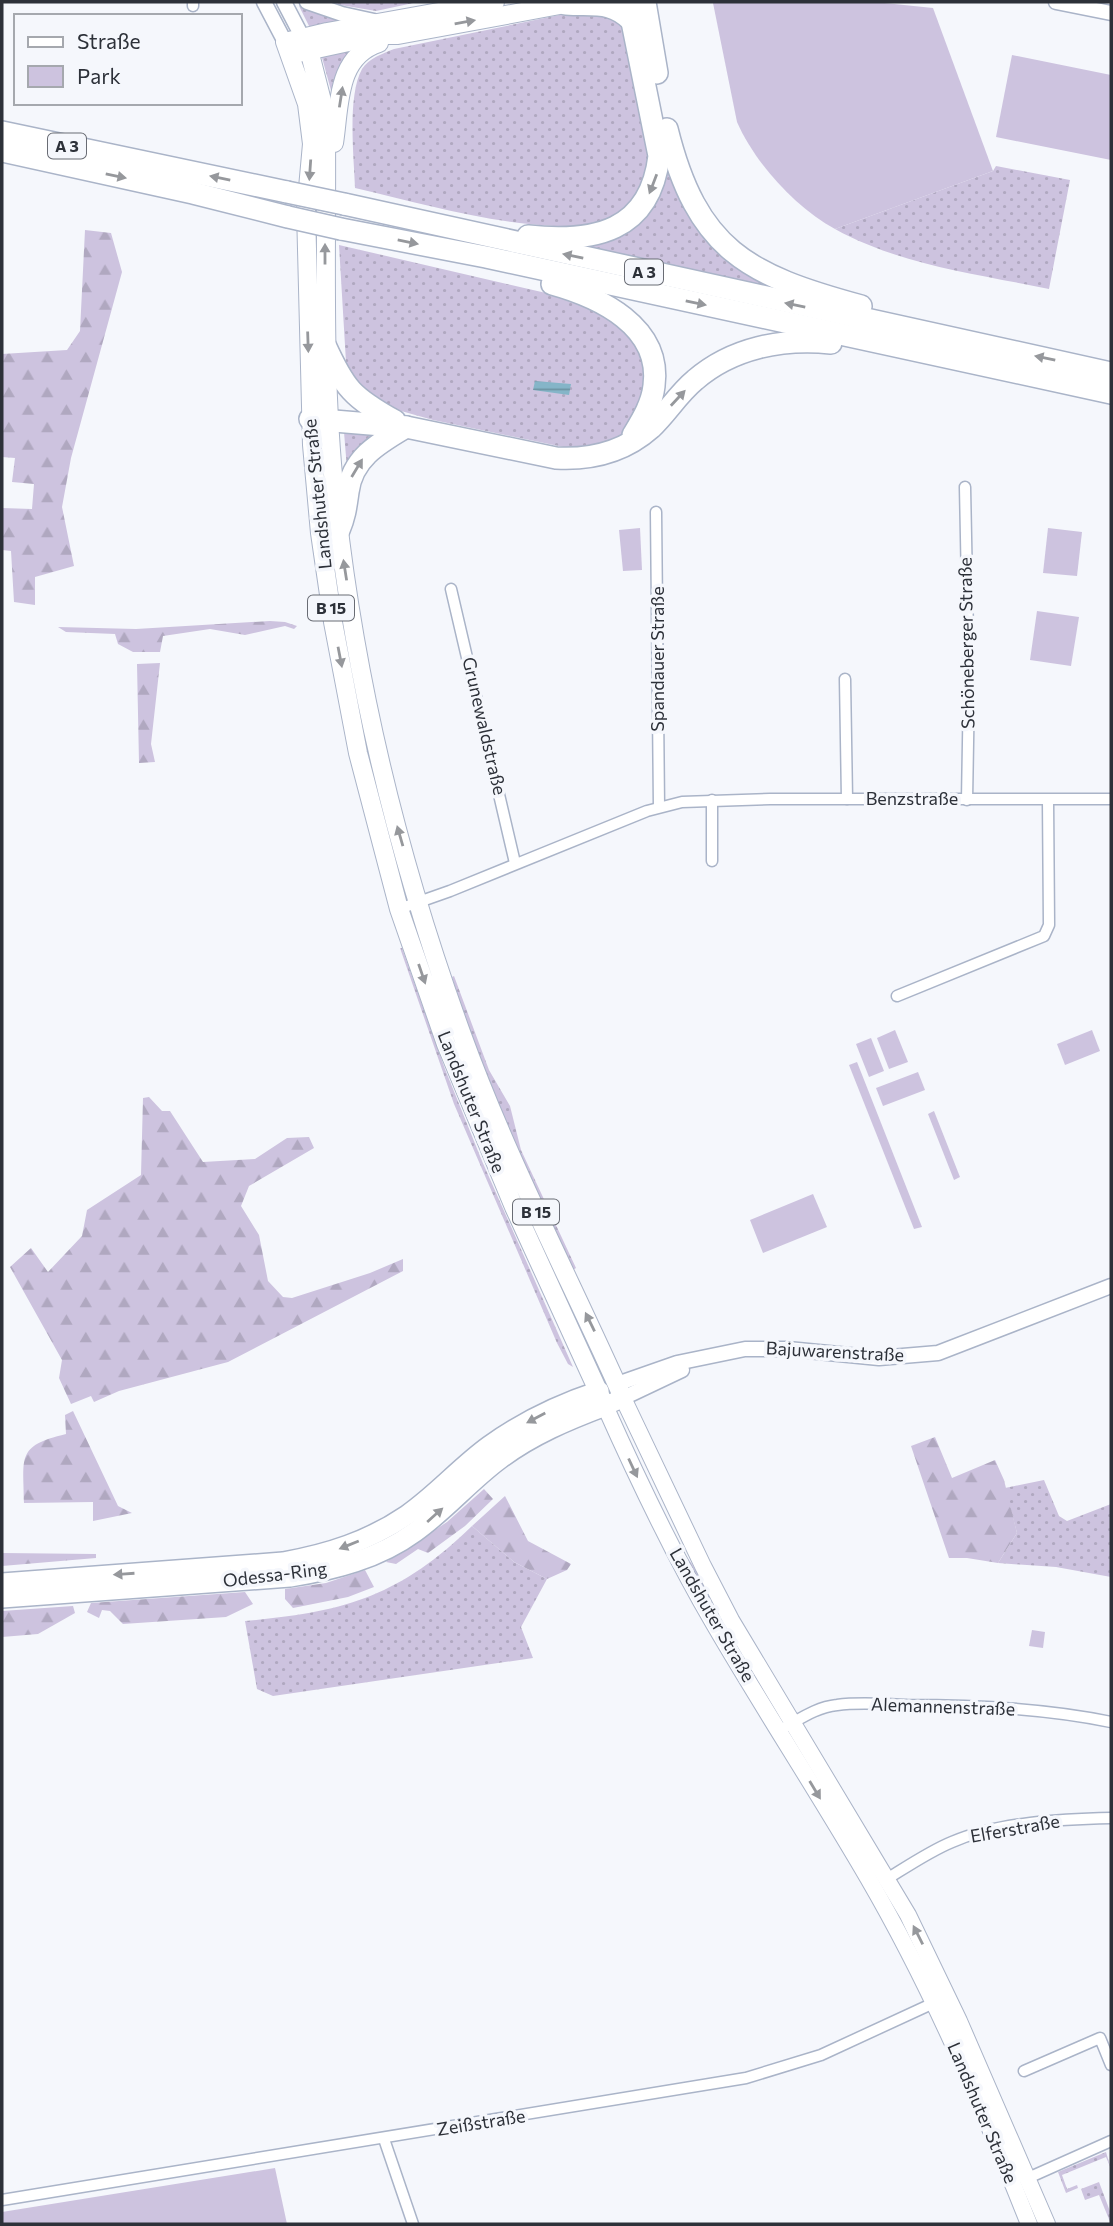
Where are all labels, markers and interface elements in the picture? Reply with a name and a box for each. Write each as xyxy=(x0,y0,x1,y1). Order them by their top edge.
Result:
legend xyxy=(14,14,242,105)
one-way arrow xyxy=(454,17,476,28)
text: Straße xyxy=(77,28,141,53)
text: Park xyxy=(77,63,121,88)
one-way arrow xyxy=(336,86,347,108)
road number: A 3 xyxy=(48,134,86,158)
one-way arrow xyxy=(304,159,315,181)
one-way arrow xyxy=(105,171,127,182)
one-way arrow xyxy=(209,173,231,184)
one-way arrow xyxy=(647,173,658,194)
one-way arrow xyxy=(397,237,419,248)
one-way arrow xyxy=(319,243,331,265)
one-way arrow xyxy=(562,251,584,262)
road number: A 3 xyxy=(625,260,663,284)
one-way arrow xyxy=(685,297,707,308)
one-way arrow xyxy=(784,299,806,310)
one-way arrow xyxy=(302,332,314,354)
one-way arrow xyxy=(1034,353,1056,364)
one-way arrow xyxy=(669,390,685,407)
street label: Landshuter Straße xyxy=(298,418,336,570)
one-way arrow xyxy=(351,459,363,478)
street label: Schöneberger Straße xyxy=(954,557,978,729)
one-way arrow xyxy=(340,559,351,581)
street label: Spandauer Straße xyxy=(646,586,668,732)
road number: B 15 xyxy=(308,596,354,621)
one-way arrow xyxy=(335,646,346,668)
street label: Grunewaldstraße xyxy=(458,655,512,797)
street label: Benzstraße xyxy=(866,787,958,809)
one-way arrow xyxy=(394,825,404,846)
one-way arrow xyxy=(417,963,428,984)
street label: Landshuter Straße xyxy=(433,1028,510,1176)
road number: B 15 xyxy=(513,1200,559,1224)
one-way arrow xyxy=(584,1312,595,1332)
street label: Bajuwarenstraße xyxy=(765,1336,905,1366)
one-way arrow xyxy=(526,1412,546,1423)
one-way arrow xyxy=(628,1458,639,1478)
one-way arrow xyxy=(426,1507,443,1523)
one-way arrow xyxy=(338,1540,359,1551)
street label: Landshuter Straße xyxy=(666,1544,760,1685)
street label: Odessa-Ring xyxy=(222,1557,328,1591)
one-way arrow xyxy=(113,1568,135,1579)
street label: Alemannenstraße xyxy=(870,1692,1016,1720)
one-way arrow xyxy=(809,1780,821,1799)
street label: Elferstraße xyxy=(968,1809,1061,1847)
one-way arrow xyxy=(912,1925,923,1945)
street label: Landshuter Straße xyxy=(943,2039,1023,2186)
street label: Zeißstraße xyxy=(435,2104,527,2140)

